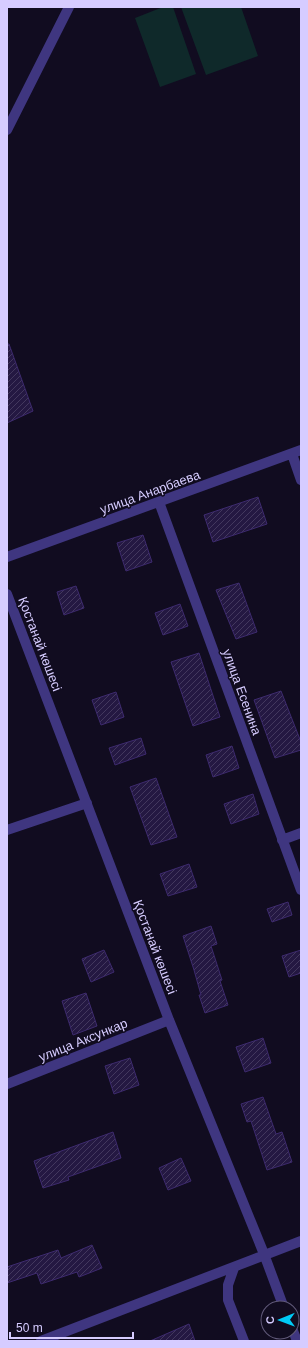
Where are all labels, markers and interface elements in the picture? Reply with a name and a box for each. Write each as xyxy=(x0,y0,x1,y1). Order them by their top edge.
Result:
street label: улица Анарбаева xyxy=(98,467,203,517)
street label: Қостанай көшесі xyxy=(15,595,65,693)
street label: улица Есенина xyxy=(219,647,265,738)
street label: Қостанай көшесі xyxy=(130,898,180,996)
street label: улица Аксункар xyxy=(36,1015,130,1065)
north arrow xyxy=(260,1300,300,1340)
scale bar xyxy=(10,1314,133,1340)
text: С xyxy=(264,1316,276,1324)
text: 50 m xyxy=(16,1321,43,1335)

